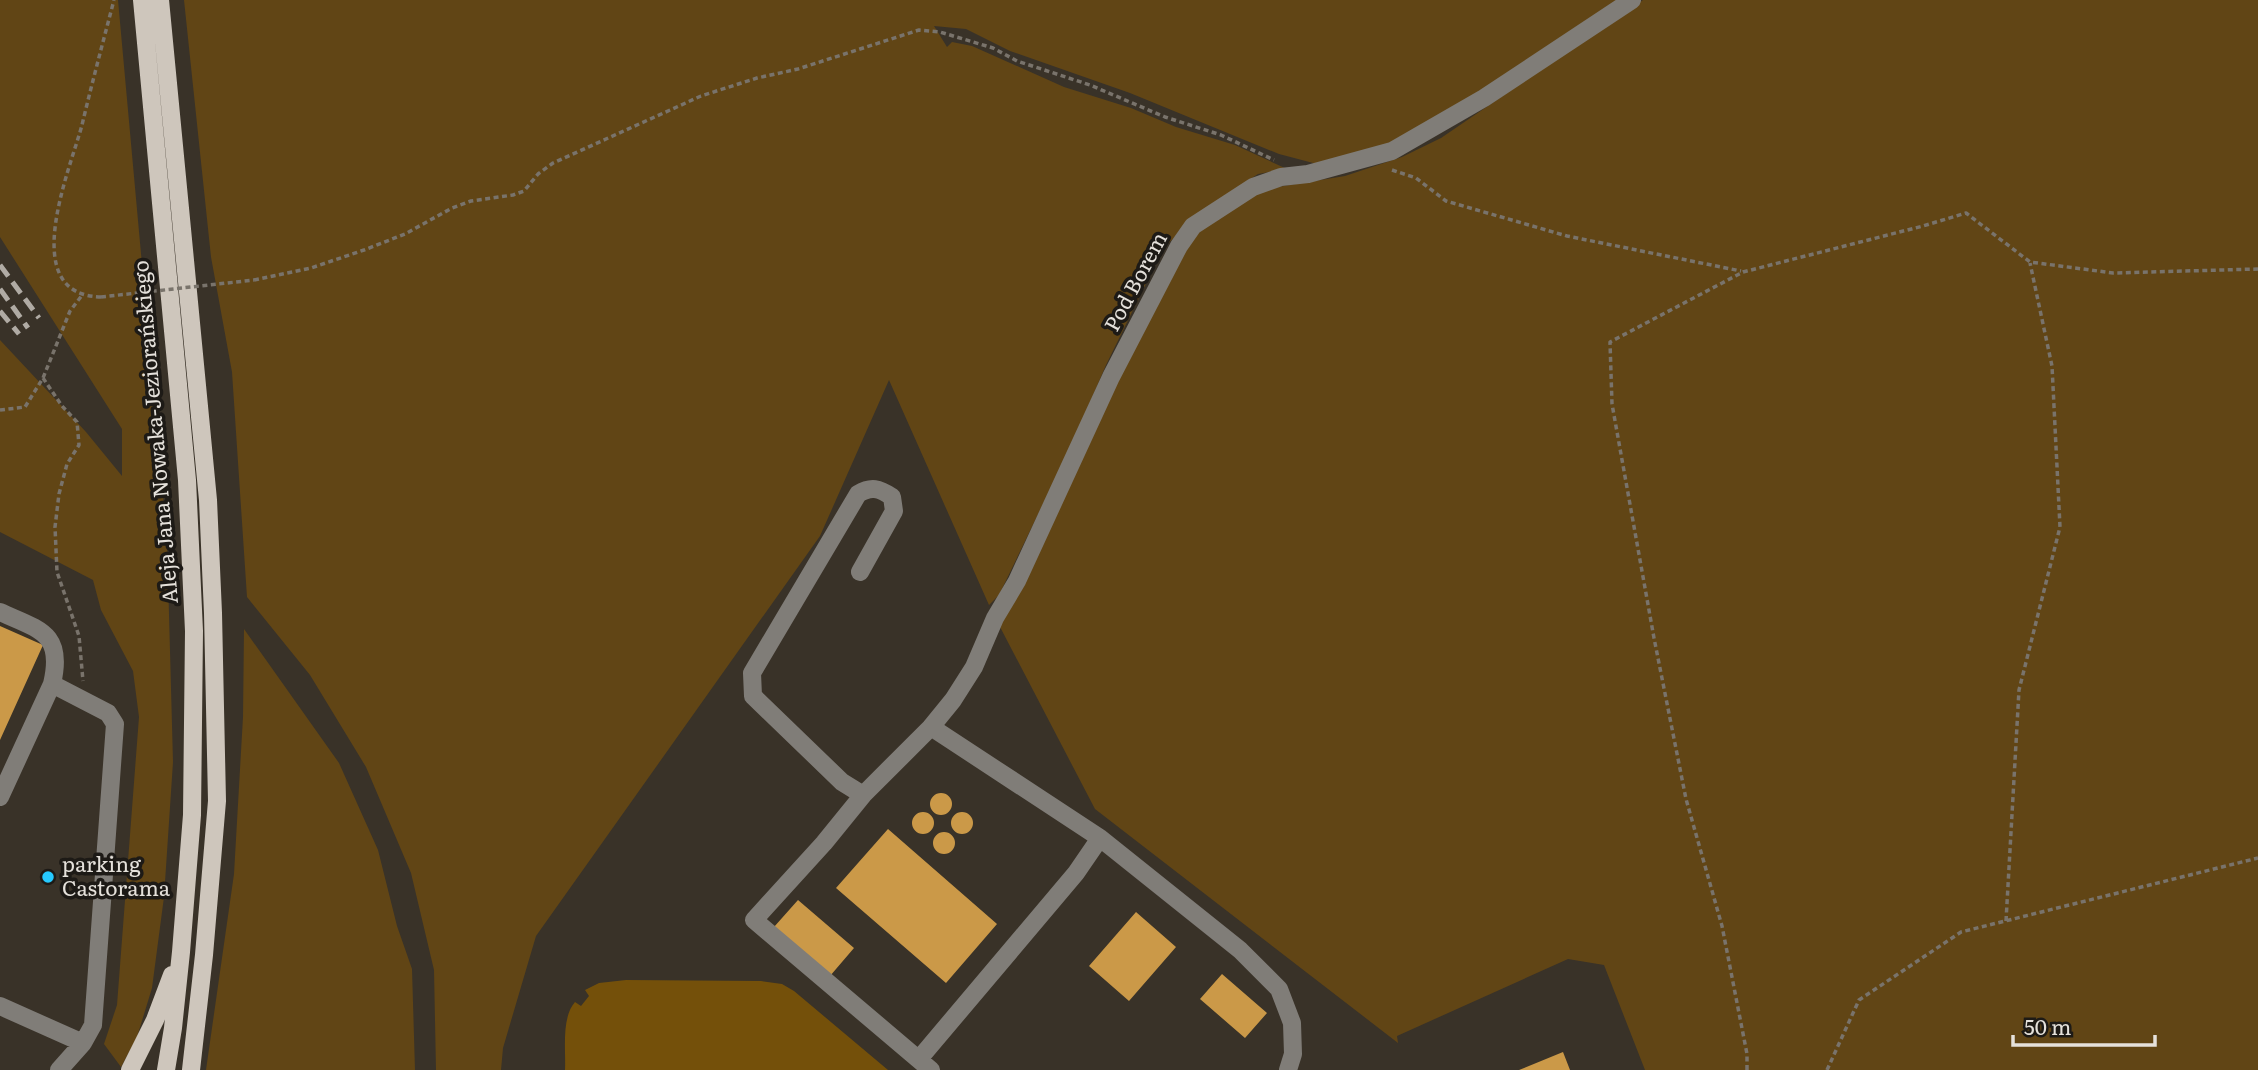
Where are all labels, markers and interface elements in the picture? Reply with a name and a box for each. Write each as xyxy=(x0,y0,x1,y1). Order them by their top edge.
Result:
street label: Pod Borem xyxy=(1095,226,1173,336)
street label: Aleja Jana Nowaka-Jeziorańskiego xyxy=(123,259,184,605)
place label: parking Castorama xyxy=(62,847,171,902)
marker: parking Castorama xyxy=(40,869,56,885)
scale bar xyxy=(2013,1004,2155,1048)
text: 50 m xyxy=(2024,1010,2071,1041)

